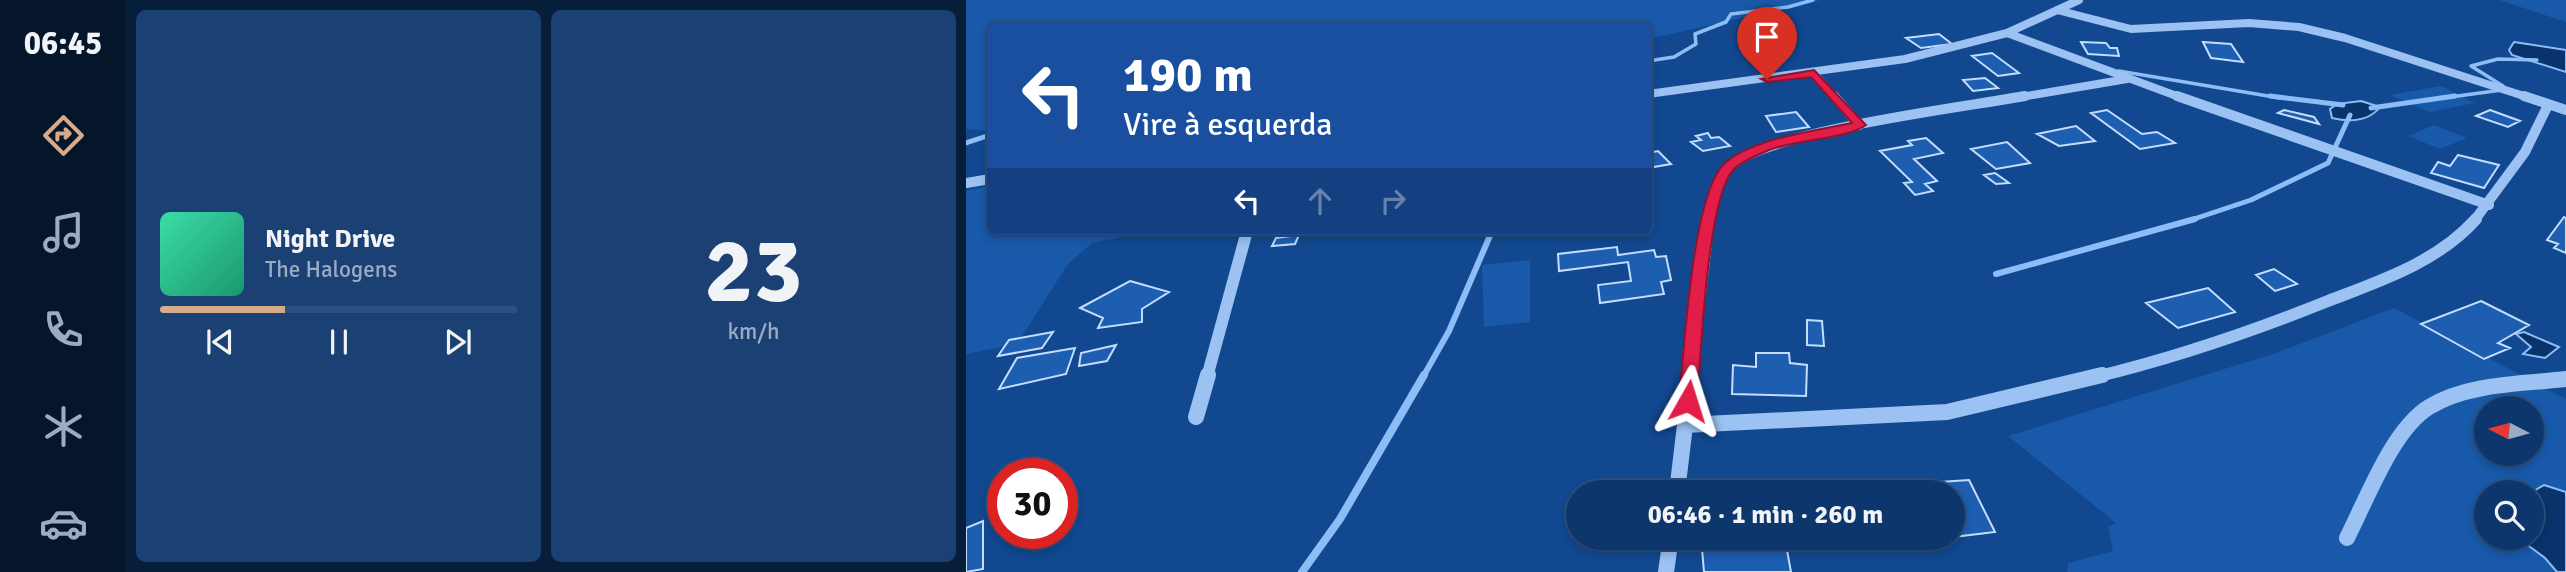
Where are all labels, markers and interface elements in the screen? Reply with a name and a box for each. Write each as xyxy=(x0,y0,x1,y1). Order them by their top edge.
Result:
pin xyxy=(1737,7,1797,79)
icon: arrive xyxy=(1748,18,1786,56)
text: 06:45 xyxy=(24,24,102,63)
text: 190 m xyxy=(1123,45,1253,105)
icon: left xyxy=(1008,49,1099,140)
text: Vire à esquerda xyxy=(1123,105,1333,144)
icon: directions xyxy=(39,111,88,160)
icon: left xyxy=(1228,182,1266,220)
icon: ahead xyxy=(1301,182,1339,220)
icon: right xyxy=(1374,182,1412,220)
icon: music xyxy=(39,208,88,257)
text: 23 xyxy=(704,215,803,328)
text: Night Drive xyxy=(265,223,395,255)
text: The Halogens xyxy=(265,255,397,284)
icon: phone xyxy=(39,305,88,354)
text: km/h xyxy=(727,317,780,346)
icon: previous xyxy=(201,323,239,361)
icon: pause xyxy=(320,323,358,361)
icon: next xyxy=(439,323,477,361)
position arrow xyxy=(1651,364,1725,438)
north arrow xyxy=(2474,396,2544,466)
map controls xyxy=(2474,396,2544,550)
icon: climate xyxy=(39,402,88,451)
speed limit sign: 30 xyxy=(987,458,1078,549)
button: search xyxy=(2474,480,2544,550)
icon: car xyxy=(39,499,88,548)
text: 06:46 · 1 min · 260 m xyxy=(1648,499,1883,531)

